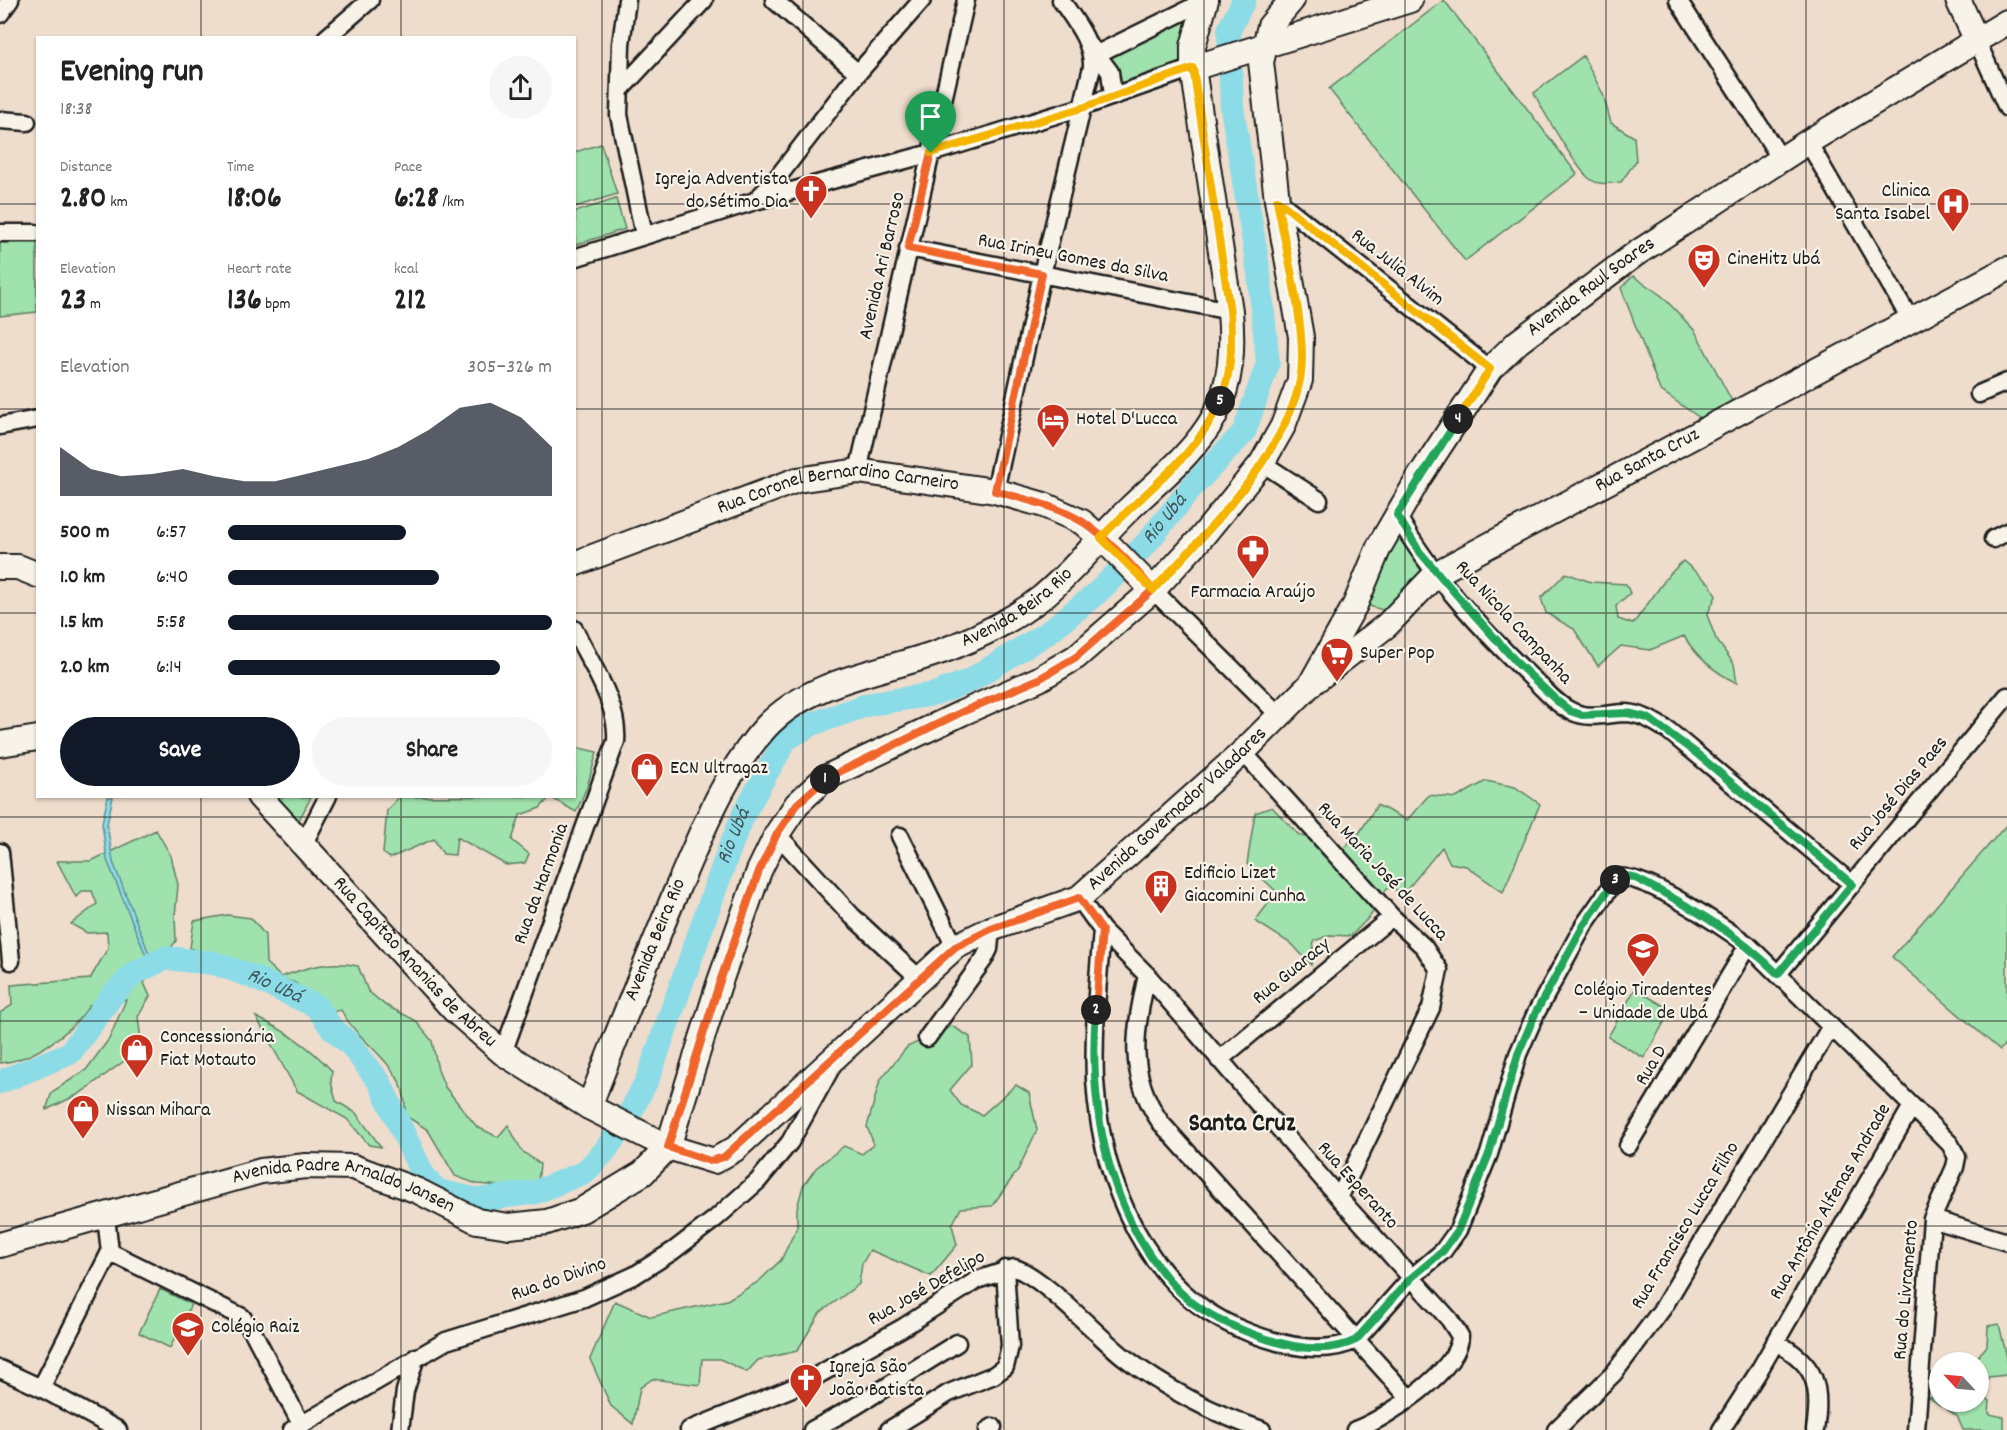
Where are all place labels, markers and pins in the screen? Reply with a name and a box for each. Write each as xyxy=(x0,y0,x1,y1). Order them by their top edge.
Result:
pin xyxy=(905,91,956,153)
place label: Igreja Adventista do Sétimo Dia xyxy=(655,166,789,217)
church icon: Igreja Adventista do Sétimo Dia xyxy=(793,173,829,220)
place label: Clinica Santa Isabel xyxy=(1835,178,1931,229)
hospital icon: Clinica Santa Isabel xyxy=(1935,186,1971,233)
theatre icon: CineHitz Ubá xyxy=(1686,242,1722,289)
place label: CineHitz Ubá xyxy=(1727,246,1820,274)
pin: 5 xyxy=(1205,386,1235,416)
hotel icon: Hotel D'Lucca xyxy=(1035,402,1071,449)
pin: 4 xyxy=(1443,404,1473,434)
place label: Hotel D'Lucca xyxy=(1076,406,1178,434)
pharmacy icon: Farmacia Araújo xyxy=(1235,533,1271,580)
place label: Farmacia Araújo xyxy=(1191,579,1316,607)
supermarket icon: Super Pop xyxy=(1319,636,1355,683)
place label: Super Pop xyxy=(1360,640,1435,668)
shop icon: ECN Ultragaz xyxy=(629,751,665,798)
place label: ECN Ultragaz xyxy=(670,755,768,783)
pin: 1 xyxy=(810,764,840,794)
place label: Edificio Lizet Giacomini Cunha xyxy=(1184,860,1306,911)
pin: 3 xyxy=(1600,865,1630,895)
building icon: Edificio Lizet Giacomini Cunha xyxy=(1143,868,1179,915)
school or university icon: Colégio Tiradentes – Unidade de Ubá xyxy=(1625,931,1661,978)
place label: Colégio Tiradentes – Unidade de Ubá xyxy=(1574,977,1712,1028)
pin: 2 xyxy=(1081,995,1111,1025)
place label: Concessionária Fiat Motauto xyxy=(160,1024,275,1075)
shop icon: Concessionária Fiat Motauto xyxy=(119,1032,155,1079)
shop icon: Nissan Mihara xyxy=(65,1093,101,1140)
place label: Nissan Mihara xyxy=(106,1097,211,1125)
school or university icon: Colégio Raiz xyxy=(170,1310,206,1357)
place label: Colégio Raiz xyxy=(211,1314,300,1342)
place label: Igreja São João Batista xyxy=(829,1354,924,1405)
church icon: Igreja São João Batista xyxy=(788,1362,824,1409)

